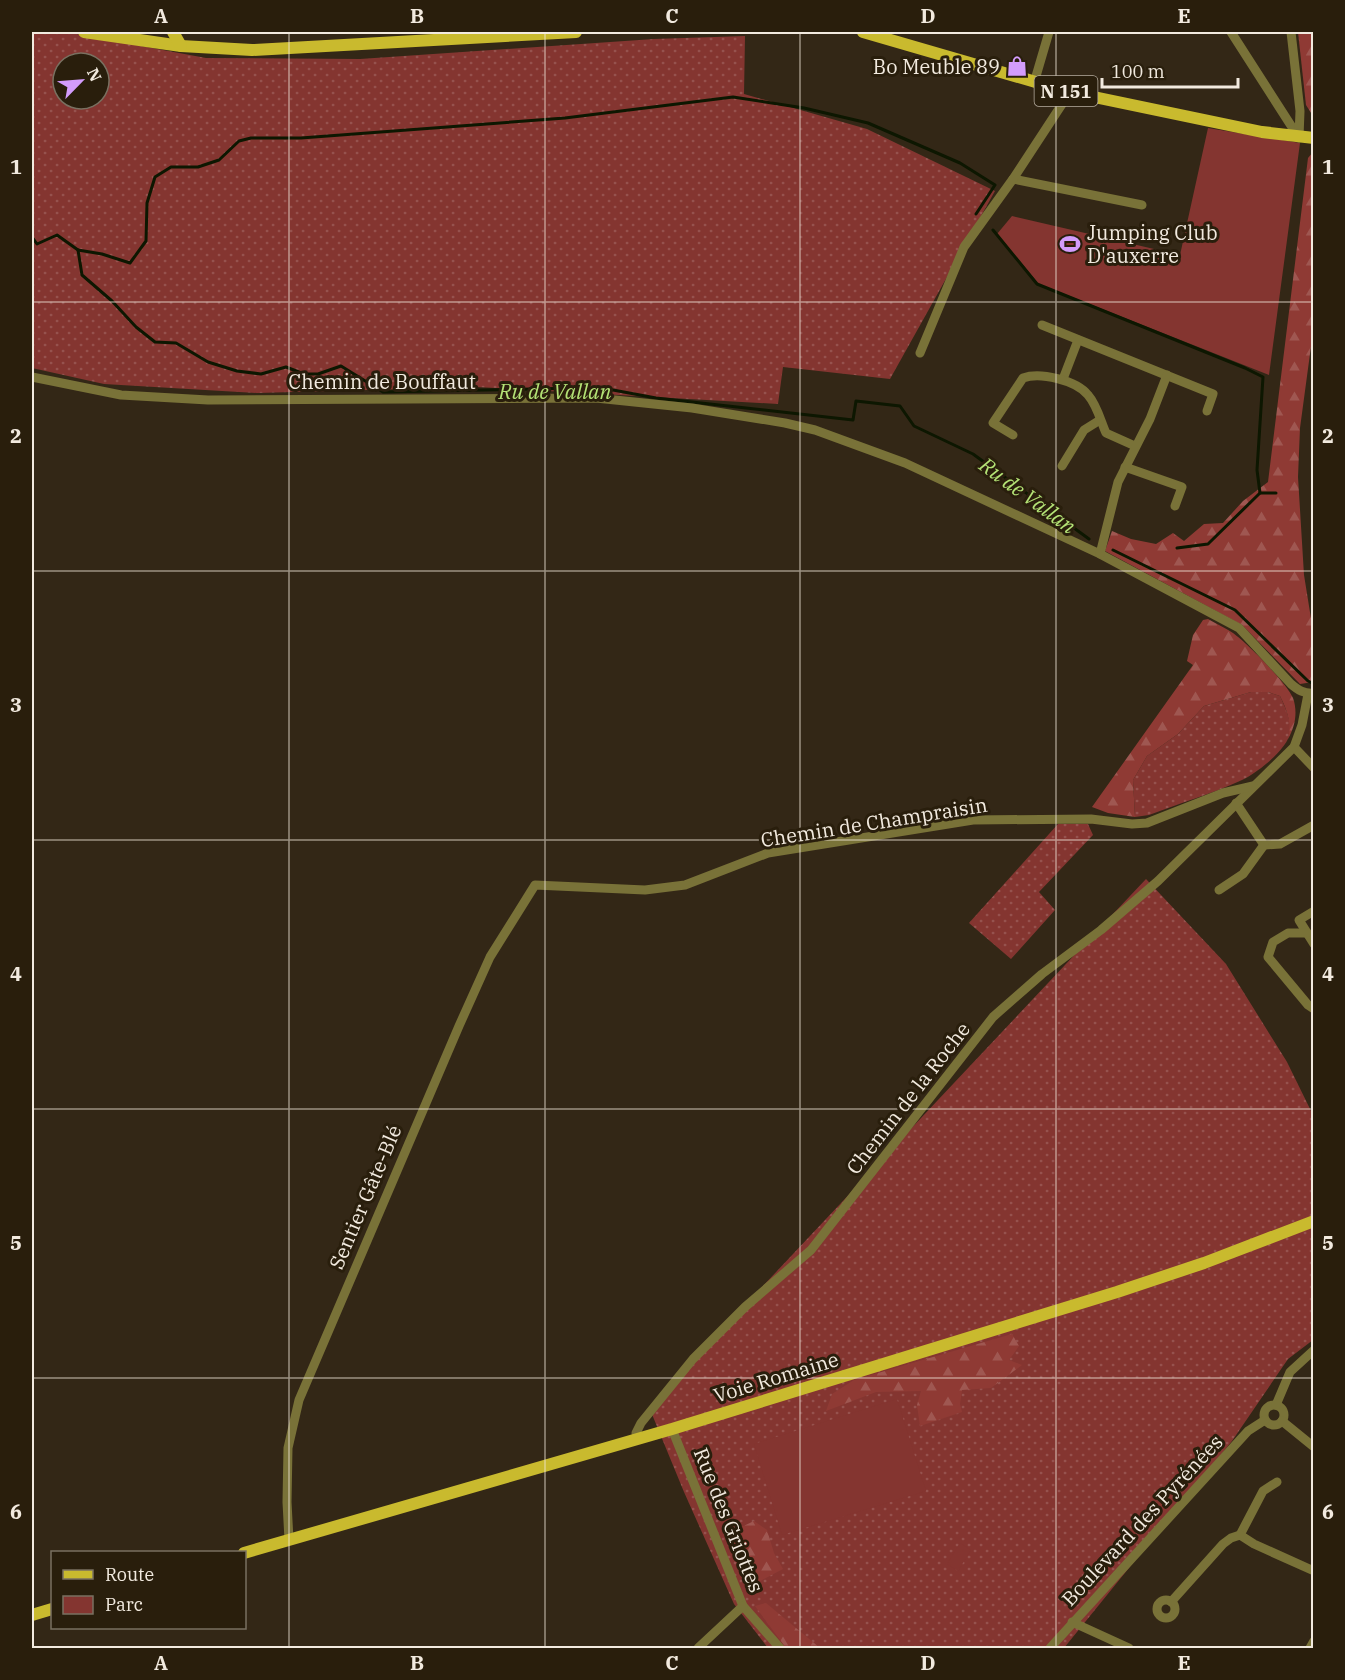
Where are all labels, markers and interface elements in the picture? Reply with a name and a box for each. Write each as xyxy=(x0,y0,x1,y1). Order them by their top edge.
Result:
text: A xyxy=(154,2,168,29)
text: B xyxy=(410,2,424,29)
text: C xyxy=(665,2,679,29)
text: D xyxy=(920,2,936,29)
text: E xyxy=(1177,2,1191,29)
north arrow xyxy=(51,51,111,111)
scale bar xyxy=(1102,51,1238,89)
place label: Bo Meuble 89 xyxy=(873,53,1000,80)
shop icon: Bo Meuble 89 xyxy=(1005,54,1029,78)
text: 100 m xyxy=(1111,60,1165,83)
text: N xyxy=(83,65,106,85)
road number: N 151 xyxy=(1034,76,1098,106)
text: 1 xyxy=(10,153,22,180)
text: 1 xyxy=(1322,153,1334,180)
place label: Jumping Club D'auxerre xyxy=(1087,219,1218,269)
sports icon: Jumping Club D'auxerre xyxy=(1058,232,1082,256)
street label: Chemin de Bouffaut xyxy=(288,368,476,395)
water label: Ru de Vallan xyxy=(498,377,611,405)
text: 2 xyxy=(10,422,22,449)
text: 2 xyxy=(1322,422,1334,449)
water label: Ru de Vallan xyxy=(973,450,1082,540)
text: 3 xyxy=(10,691,22,718)
text: 3 xyxy=(1322,691,1334,718)
street label: Chemin de Champraisin xyxy=(759,791,989,853)
text: 4 xyxy=(10,960,22,987)
text: 4 xyxy=(1322,960,1334,987)
street label: Chemin de la Roche xyxy=(840,1016,976,1180)
street label: Sentier Gâte-Blé xyxy=(322,1121,408,1273)
text: 5 xyxy=(10,1229,22,1256)
text: 5 xyxy=(1322,1229,1334,1256)
street label: Voie Romaine xyxy=(710,1345,842,1409)
street label: Boulevard des Pyrénées xyxy=(1055,1428,1229,1612)
street label: Rue des Griottes xyxy=(688,1444,770,1596)
text: 6 xyxy=(10,1498,22,1525)
text: 6 xyxy=(1322,1498,1334,1525)
legend xyxy=(51,1551,246,1629)
text: Route xyxy=(105,1563,154,1586)
text: Parc xyxy=(105,1593,143,1616)
text: A xyxy=(154,1649,168,1676)
text: B xyxy=(410,1649,424,1676)
text: C xyxy=(665,1649,679,1676)
text: D xyxy=(920,1649,936,1676)
text: E xyxy=(1177,1649,1191,1676)

